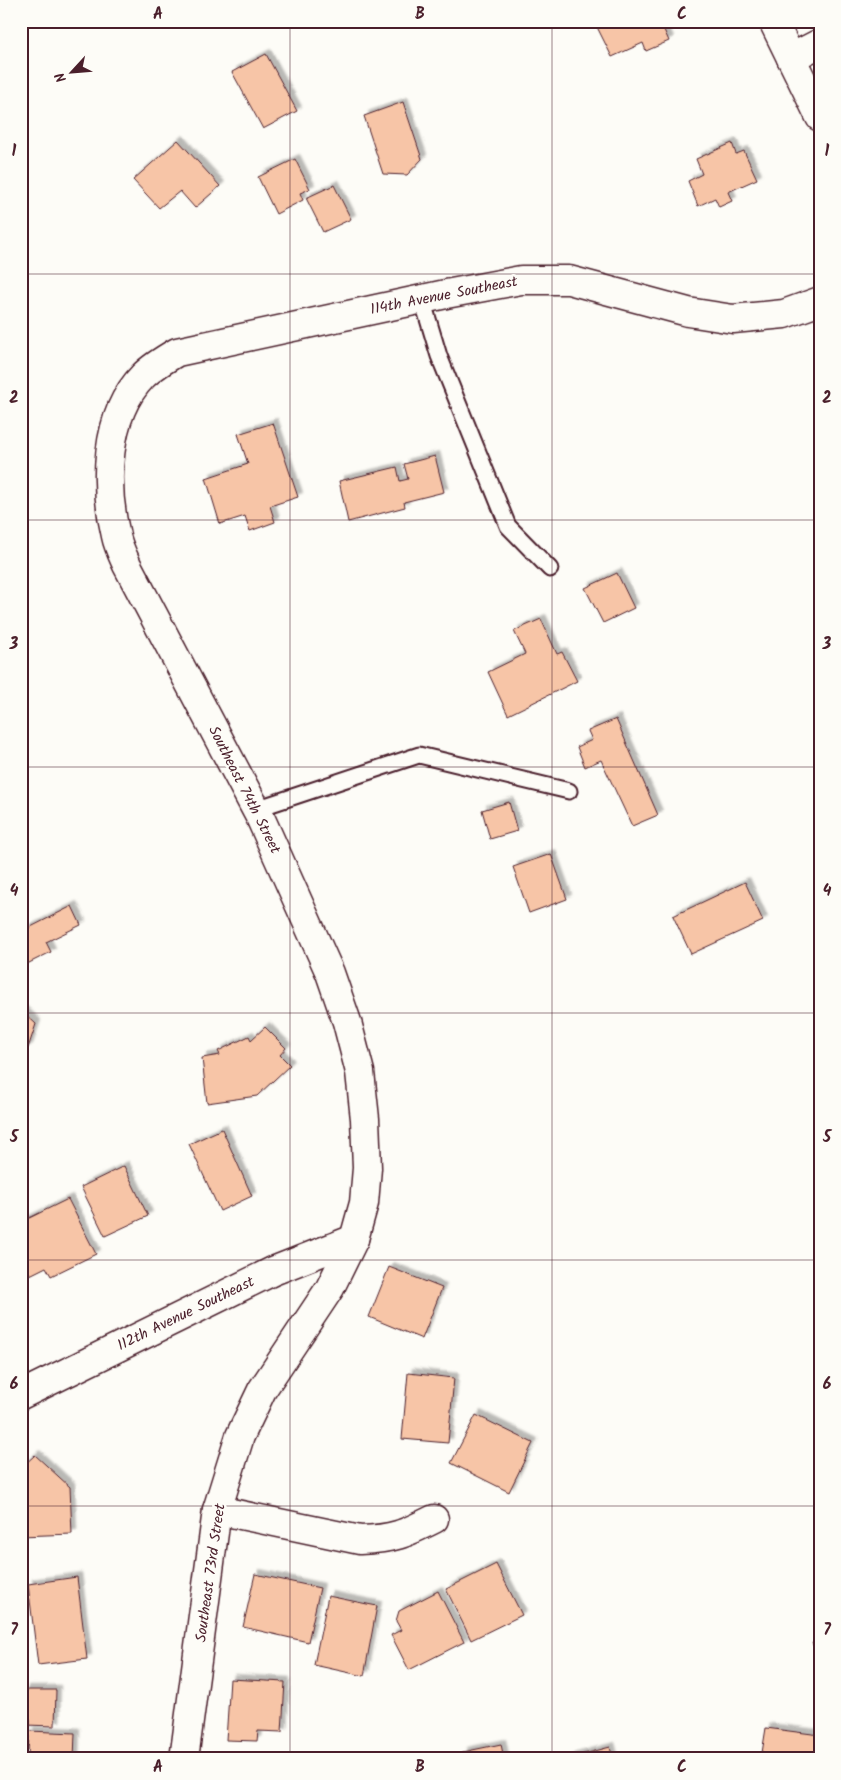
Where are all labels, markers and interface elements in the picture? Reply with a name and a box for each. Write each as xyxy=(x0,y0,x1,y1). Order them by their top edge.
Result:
text: A xyxy=(153,2,163,27)
text: B xyxy=(415,2,425,27)
text: C xyxy=(677,2,687,27)
north arrow xyxy=(48,48,98,98)
text: N xyxy=(49,68,73,86)
text: 1 xyxy=(12,139,17,164)
text: 1 xyxy=(825,139,830,164)
street label: 114th Avenue Southeast xyxy=(368,270,520,322)
text: 2 xyxy=(9,386,19,411)
text: 2 xyxy=(822,386,832,411)
text: 3 xyxy=(9,632,19,657)
text: 3 xyxy=(822,632,832,657)
street label: Southeast 74th Street xyxy=(201,722,287,858)
text: 4 xyxy=(10,879,19,904)
text: 4 xyxy=(823,879,832,904)
text: 5 xyxy=(9,1125,20,1150)
text: 5 xyxy=(822,1125,833,1150)
street label: 112th Avenue Southeast xyxy=(113,1270,259,1358)
text: 6 xyxy=(10,1372,19,1397)
text: 6 xyxy=(823,1372,832,1397)
street label: Southeast 73rd Street xyxy=(189,1502,233,1644)
text: 7 xyxy=(10,1618,18,1643)
text: 7 xyxy=(823,1618,831,1643)
text: A xyxy=(153,1755,163,1780)
text: B xyxy=(415,1755,425,1780)
text: C xyxy=(677,1755,687,1780)

